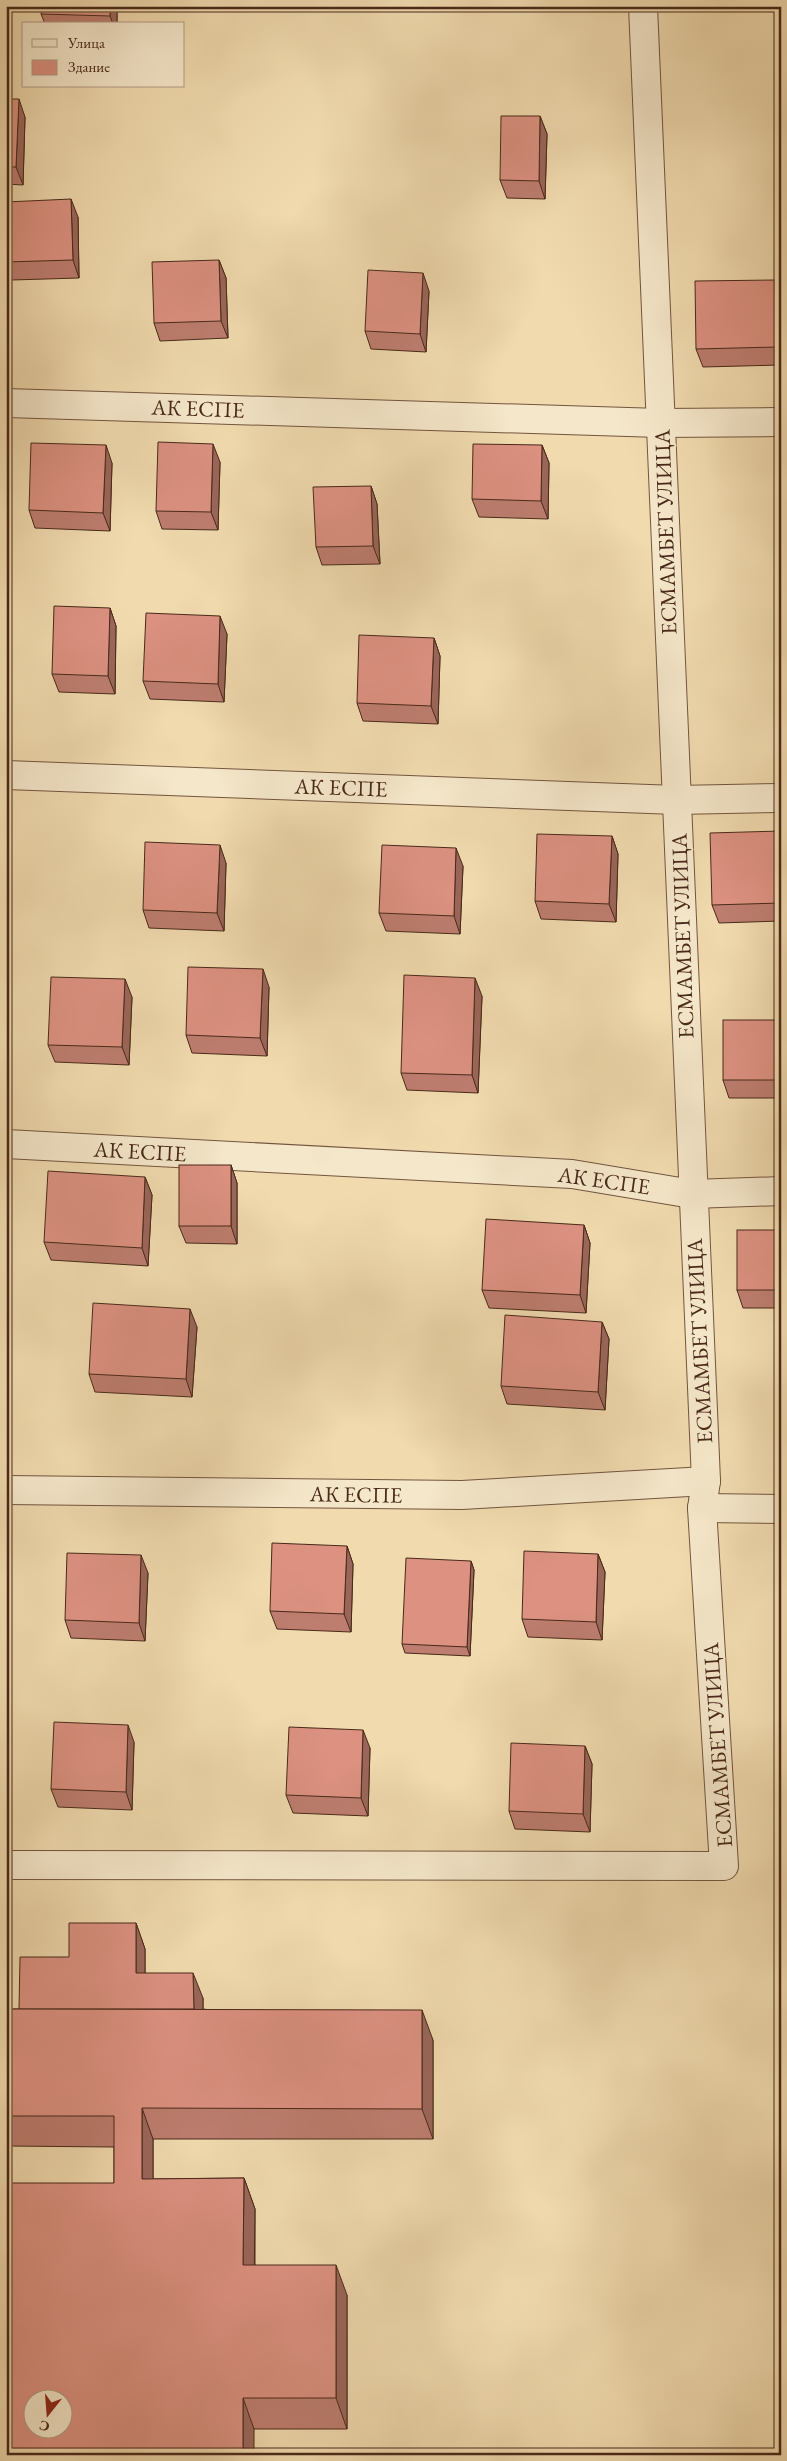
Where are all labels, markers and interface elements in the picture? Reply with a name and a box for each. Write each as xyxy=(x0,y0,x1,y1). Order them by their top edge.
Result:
legend xyxy=(22,22,185,88)
text: Улица xyxy=(67,33,105,52)
text: Здание xyxy=(68,57,110,76)
street label: АК ЕСПЕ xyxy=(150,392,245,425)
street label: ЕСМАМБЕТ УЛИЦА xyxy=(647,428,684,635)
street label: АК ЕСПЕ xyxy=(293,771,388,804)
street label: ЕСМАМБЕТ УЛИЦА xyxy=(664,832,701,1039)
street label: АК ЕСПЕ xyxy=(92,1135,187,1168)
street label: АК ЕСПЕ xyxy=(555,1160,652,1201)
street label: ЕСМАМБЕТ УЛИЦА xyxy=(680,1237,719,1444)
street label: АК ЕСПЕ xyxy=(308,1479,403,1510)
street label: ЕСМАМБЕТ УЛИЦА xyxy=(696,1641,739,1848)
north arrow xyxy=(22,2388,72,2438)
text: С xyxy=(37,2416,52,2436)

